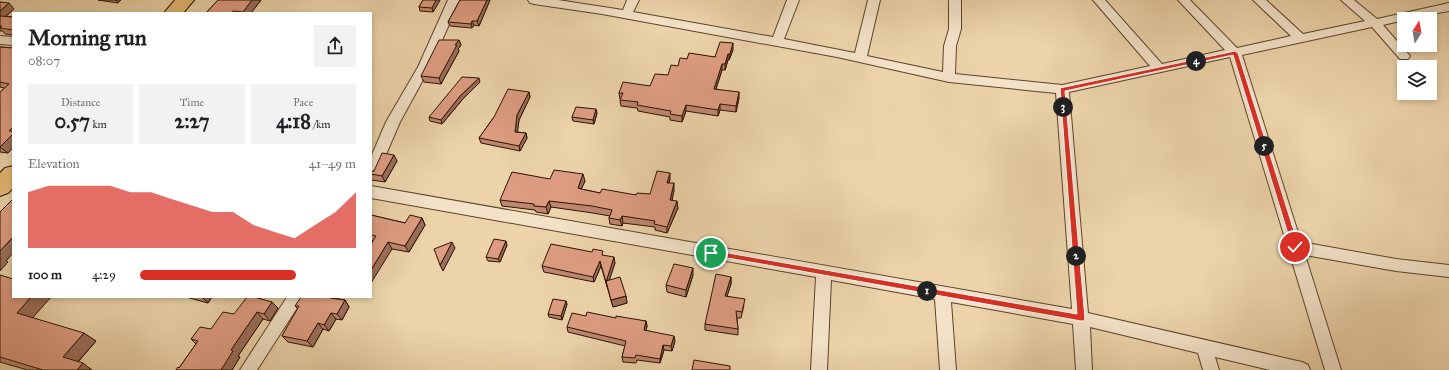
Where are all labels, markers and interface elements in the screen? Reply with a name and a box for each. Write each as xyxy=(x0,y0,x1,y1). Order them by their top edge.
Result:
north arrow xyxy=(1397,12,1437,52)
map controls xyxy=(1397,12,1437,100)
text: Morning run xyxy=(28,24,147,51)
button: share xyxy=(314,25,356,67)
pin: 4 xyxy=(1186,51,1206,71)
text: 08:07 xyxy=(28,53,60,69)
text: 4 xyxy=(1193,54,1199,67)
button: layers xyxy=(1397,60,1437,100)
text: Distance xyxy=(61,96,100,109)
text: Time xyxy=(180,96,204,109)
text: Pace xyxy=(293,96,313,109)
pin: 3 xyxy=(1053,97,1073,117)
text: 3 xyxy=(1061,100,1065,113)
text: 0.57 xyxy=(55,109,90,133)
text: 2:27 xyxy=(175,109,209,133)
text: 4:18 xyxy=(276,109,311,133)
text: km xyxy=(90,118,107,131)
text: /km xyxy=(311,118,331,131)
pin: 5 xyxy=(1254,136,1274,156)
text: 5 xyxy=(1261,139,1267,152)
text: Elevation xyxy=(28,156,80,172)
text: 41–49 m xyxy=(309,156,356,172)
pin xyxy=(1278,230,1312,264)
pin xyxy=(694,236,728,270)
icon: check xyxy=(1284,236,1306,258)
icon: arrive xyxy=(700,242,722,264)
pin: 2 xyxy=(1066,246,1086,266)
text: 2 xyxy=(1073,249,1079,262)
text: 100 m xyxy=(28,267,62,283)
text: 4:29 xyxy=(92,267,116,283)
pin: 1 xyxy=(917,281,937,301)
text: 1 xyxy=(925,284,929,297)

